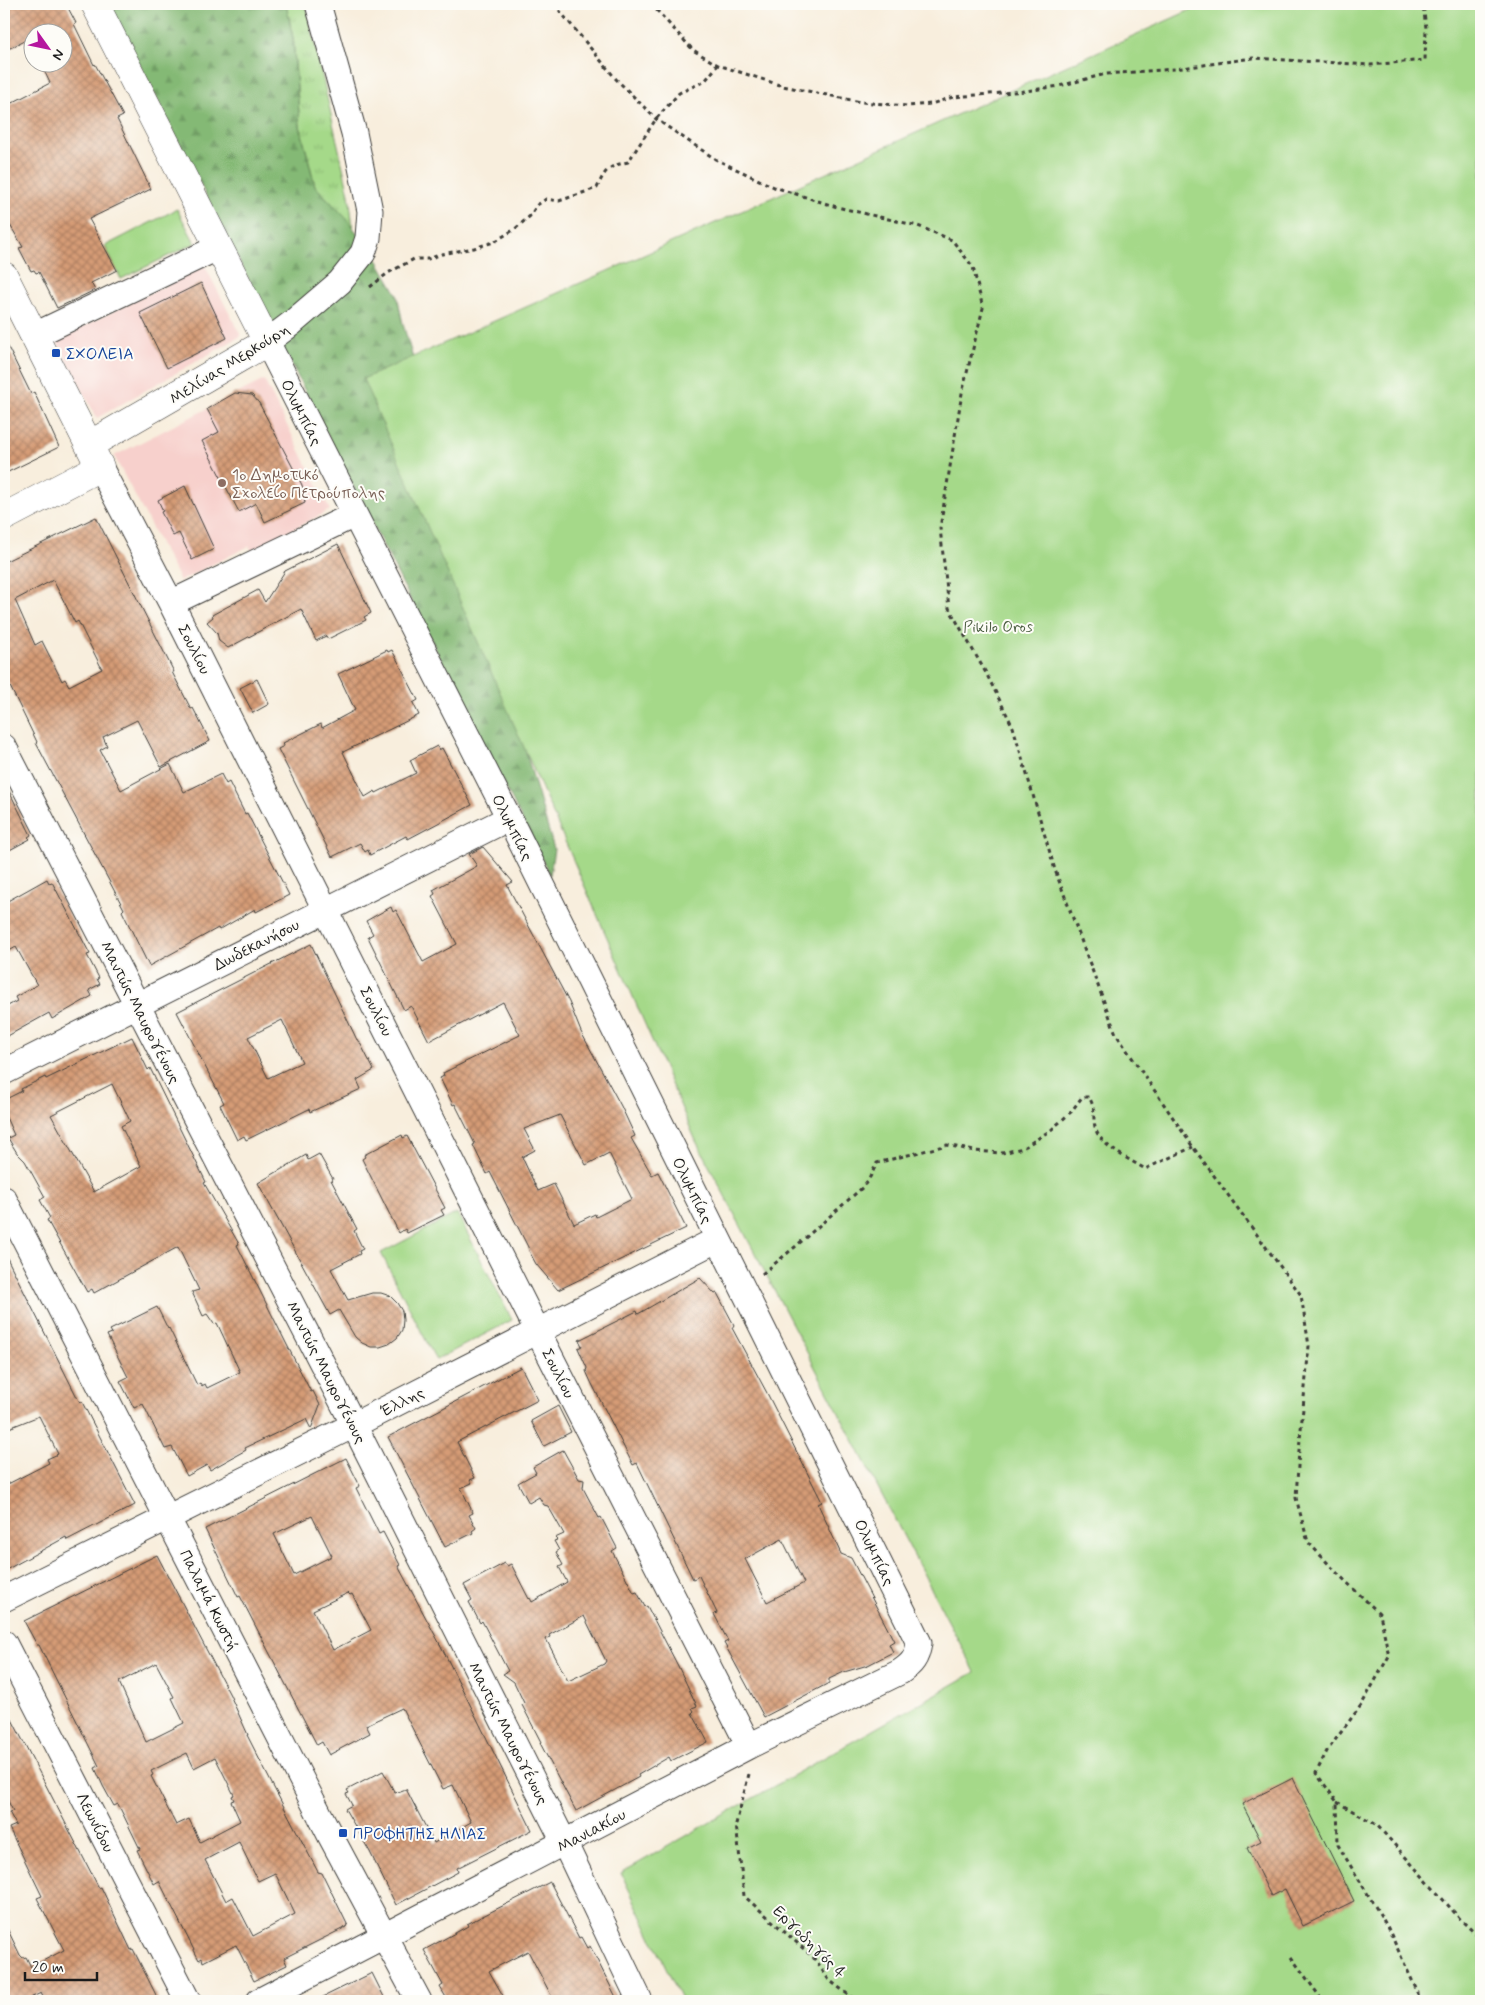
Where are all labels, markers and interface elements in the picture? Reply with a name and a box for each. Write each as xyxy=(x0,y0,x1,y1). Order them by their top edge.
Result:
north arrow xyxy=(22,22,72,72)
text: N xyxy=(48,46,68,63)
street label: Μελίνας Μερκούρη xyxy=(166,319,294,410)
place label: ΣΧΟΛΕΙΑ xyxy=(66,344,134,365)
marker: ΣΧΟΛΕΙΑ xyxy=(50,347,62,359)
street label: Ολυμπίας xyxy=(275,376,326,449)
place label: 1ο Δημοτικό Σχολείο Πετρούπολης xyxy=(232,465,385,504)
marker: 1ο Δημοτικό Σχολείο Πετρούπολης xyxy=(216,477,228,489)
park label: Pikilo Oros xyxy=(963,617,1033,638)
street label: Σουλίου xyxy=(172,621,215,678)
street label: Ολυμπίας xyxy=(486,791,537,864)
street label: Δωδεκανήσου xyxy=(210,915,303,976)
street label: Μαντώς Μαυρογένους xyxy=(95,938,186,1087)
street label: Σουλίου xyxy=(354,983,397,1040)
street label: Ολυμπίας xyxy=(667,1154,717,1227)
street label: Μαντώς Μαυρογένους xyxy=(281,1298,372,1447)
street label: Σουλίου xyxy=(536,1345,579,1402)
street label: Έλλης xyxy=(377,1382,428,1422)
street label: Ολυμπίας xyxy=(849,1516,899,1589)
street label: Παλαμά Κωστή xyxy=(174,1546,243,1655)
street label: Μαντώς Μαυρογένους xyxy=(463,1659,554,1808)
street label: Λεωνίδου xyxy=(71,1789,119,1856)
street label: Μανιακίου xyxy=(554,1804,630,1858)
place label: ΠΡΟΦΗΤΗΣ ΗΛΙΑΣ xyxy=(353,1824,486,1845)
marker: ΠΡΟΦΗΤΗΣ ΗΛΙΑΣ xyxy=(337,1827,349,1839)
street label: Εργοδηγός 4 xyxy=(768,1901,850,1983)
scale bar xyxy=(25,1950,98,1982)
text: 20 m xyxy=(32,1958,64,1978)

